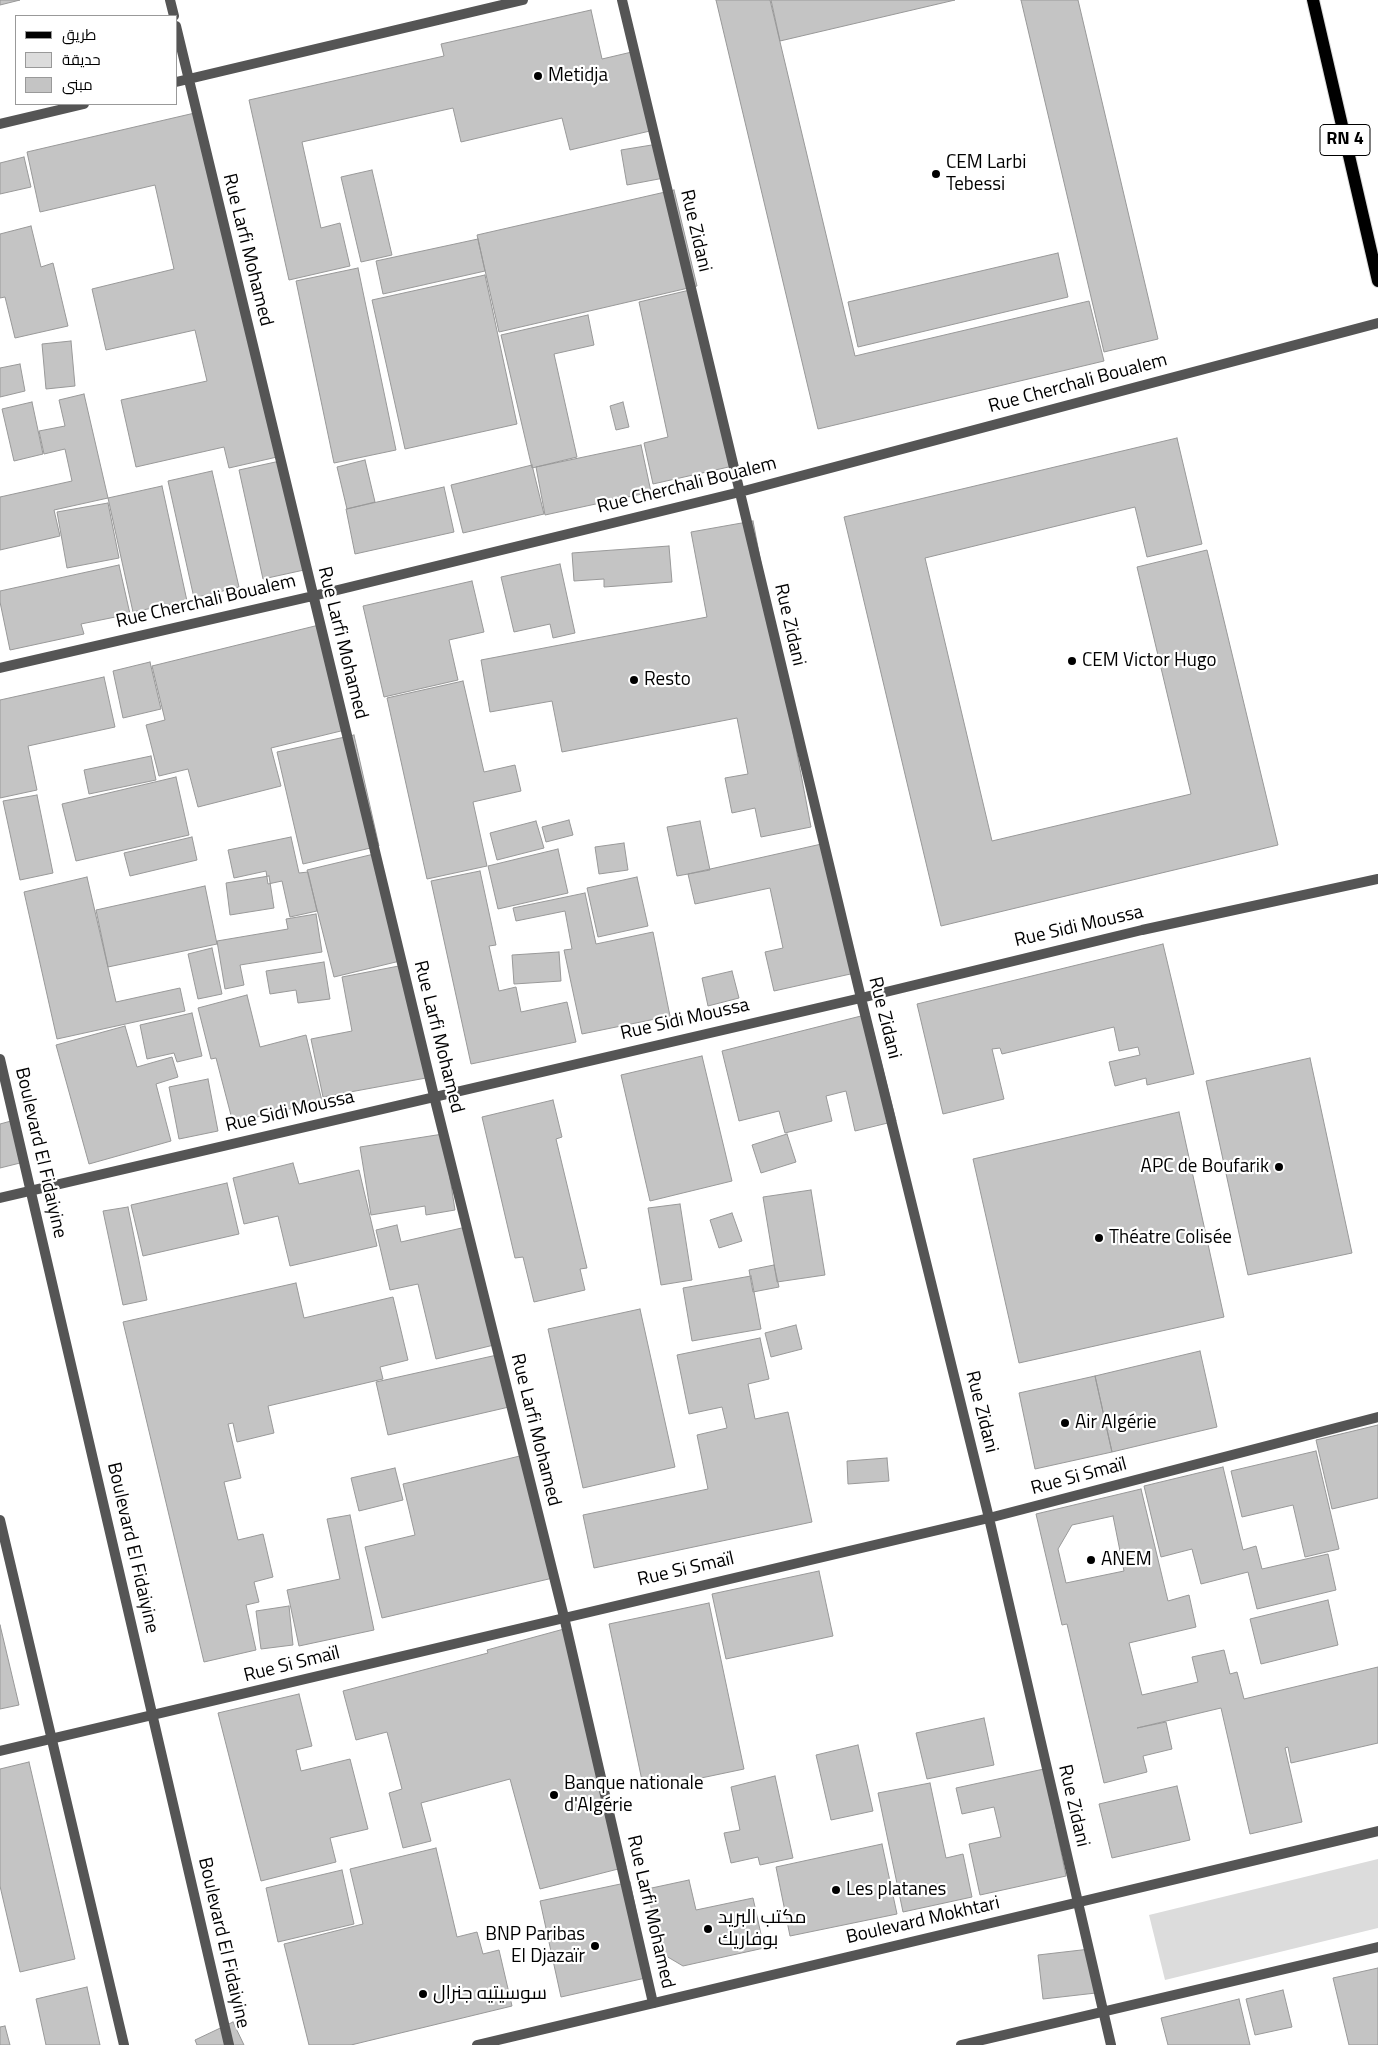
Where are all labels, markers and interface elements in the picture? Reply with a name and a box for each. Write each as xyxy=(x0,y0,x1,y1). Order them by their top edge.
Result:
legend xyxy=(15,15,178,105)
text: طريق xyxy=(62,23,96,46)
text: حديقة xyxy=(62,48,101,71)
place label: Metidja xyxy=(548,65,608,87)
marker: Metidja xyxy=(532,70,544,82)
text: مبنى xyxy=(62,73,93,96)
road number: RN 4 xyxy=(1320,124,1370,156)
place label: CEM Larbi Tebessi xyxy=(946,152,1026,196)
marker: CEM Larbi Tebessi xyxy=(930,168,942,180)
street label: Rue Larfi Mohamed xyxy=(217,171,277,329)
street label: Rue Zidani xyxy=(674,188,716,274)
street label: Rue Cherchali Boualem xyxy=(986,349,1170,419)
street label: Rue Cherchali Boualem xyxy=(595,453,779,519)
street label: Rue Larfi Mohamed xyxy=(312,564,372,722)
street label: Rue Cherchali Boualem xyxy=(114,570,298,634)
street label: Rue Zidani xyxy=(768,582,810,668)
place label: CEM Victor Hugo xyxy=(1082,650,1217,672)
marker: CEM Victor Hugo xyxy=(1066,655,1078,667)
place label: Resto xyxy=(644,669,691,691)
marker: Resto xyxy=(628,674,640,686)
street label: Rue Sidi Moussa xyxy=(1012,901,1146,953)
street label: Rue Larfi Mohamed xyxy=(408,958,468,1116)
street label: Rue Zidani xyxy=(863,975,905,1061)
street label: Rue Sidi Moussa xyxy=(618,994,752,1046)
street label: Boulevard El Fidaiyine xyxy=(9,1065,71,1241)
street label: Rue Sidi Moussa xyxy=(223,1086,357,1138)
place label: APC de Boufarik xyxy=(1141,1156,1269,1178)
marker: APC de Boufarik xyxy=(1273,1161,1285,1173)
place label: Théatre Colisée xyxy=(1109,1227,1232,1249)
marker: Théatre Colisée xyxy=(1093,1232,1105,1244)
street label: Rue Larfi Mohamed xyxy=(505,1351,565,1509)
street label: Rue Zidani xyxy=(960,1369,1002,1455)
place label: Air Algérie xyxy=(1075,1412,1157,1434)
marker: Air Algérie xyxy=(1059,1417,1071,1429)
street label: Rue Si Smaïl xyxy=(1029,1453,1129,1501)
street label: Boulevard El Fidaiyine xyxy=(101,1460,163,1636)
street label: Rue Si Smaïl xyxy=(635,1548,737,1592)
place label: ANEM xyxy=(1101,1549,1152,1571)
marker: ANEM xyxy=(1085,1554,1097,1566)
street label: Rue Si Smaïl xyxy=(242,1642,342,1688)
street label: Rue Zidani xyxy=(1052,1763,1094,1849)
place label: Banque nationale d'Algérie xyxy=(564,1773,704,1817)
marker: Banque nationale d'Algérie xyxy=(548,1789,560,1801)
street label: Rue Larfi Mohamed xyxy=(621,1833,679,1991)
street label: Boulevard El Fidaiyine xyxy=(192,1855,254,2031)
place label: Les platanes xyxy=(846,1879,946,1901)
marker: Les platanes xyxy=(830,1884,842,1896)
street label: Boulevard Mokhtari xyxy=(844,1892,1002,1950)
place label: مكتب البريد بوفاريك xyxy=(718,1907,806,1951)
marker: مكتب البريد بوفاريك xyxy=(702,1923,714,1935)
place label: BNP Paribas El Djazaïr xyxy=(485,1924,585,1968)
marker: BNP Paribas El Djazaïr xyxy=(589,1940,601,1952)
place label: سوسيتيه جنرال xyxy=(433,1983,547,2005)
marker: سوسيتيه جنرال xyxy=(417,1988,429,2000)

